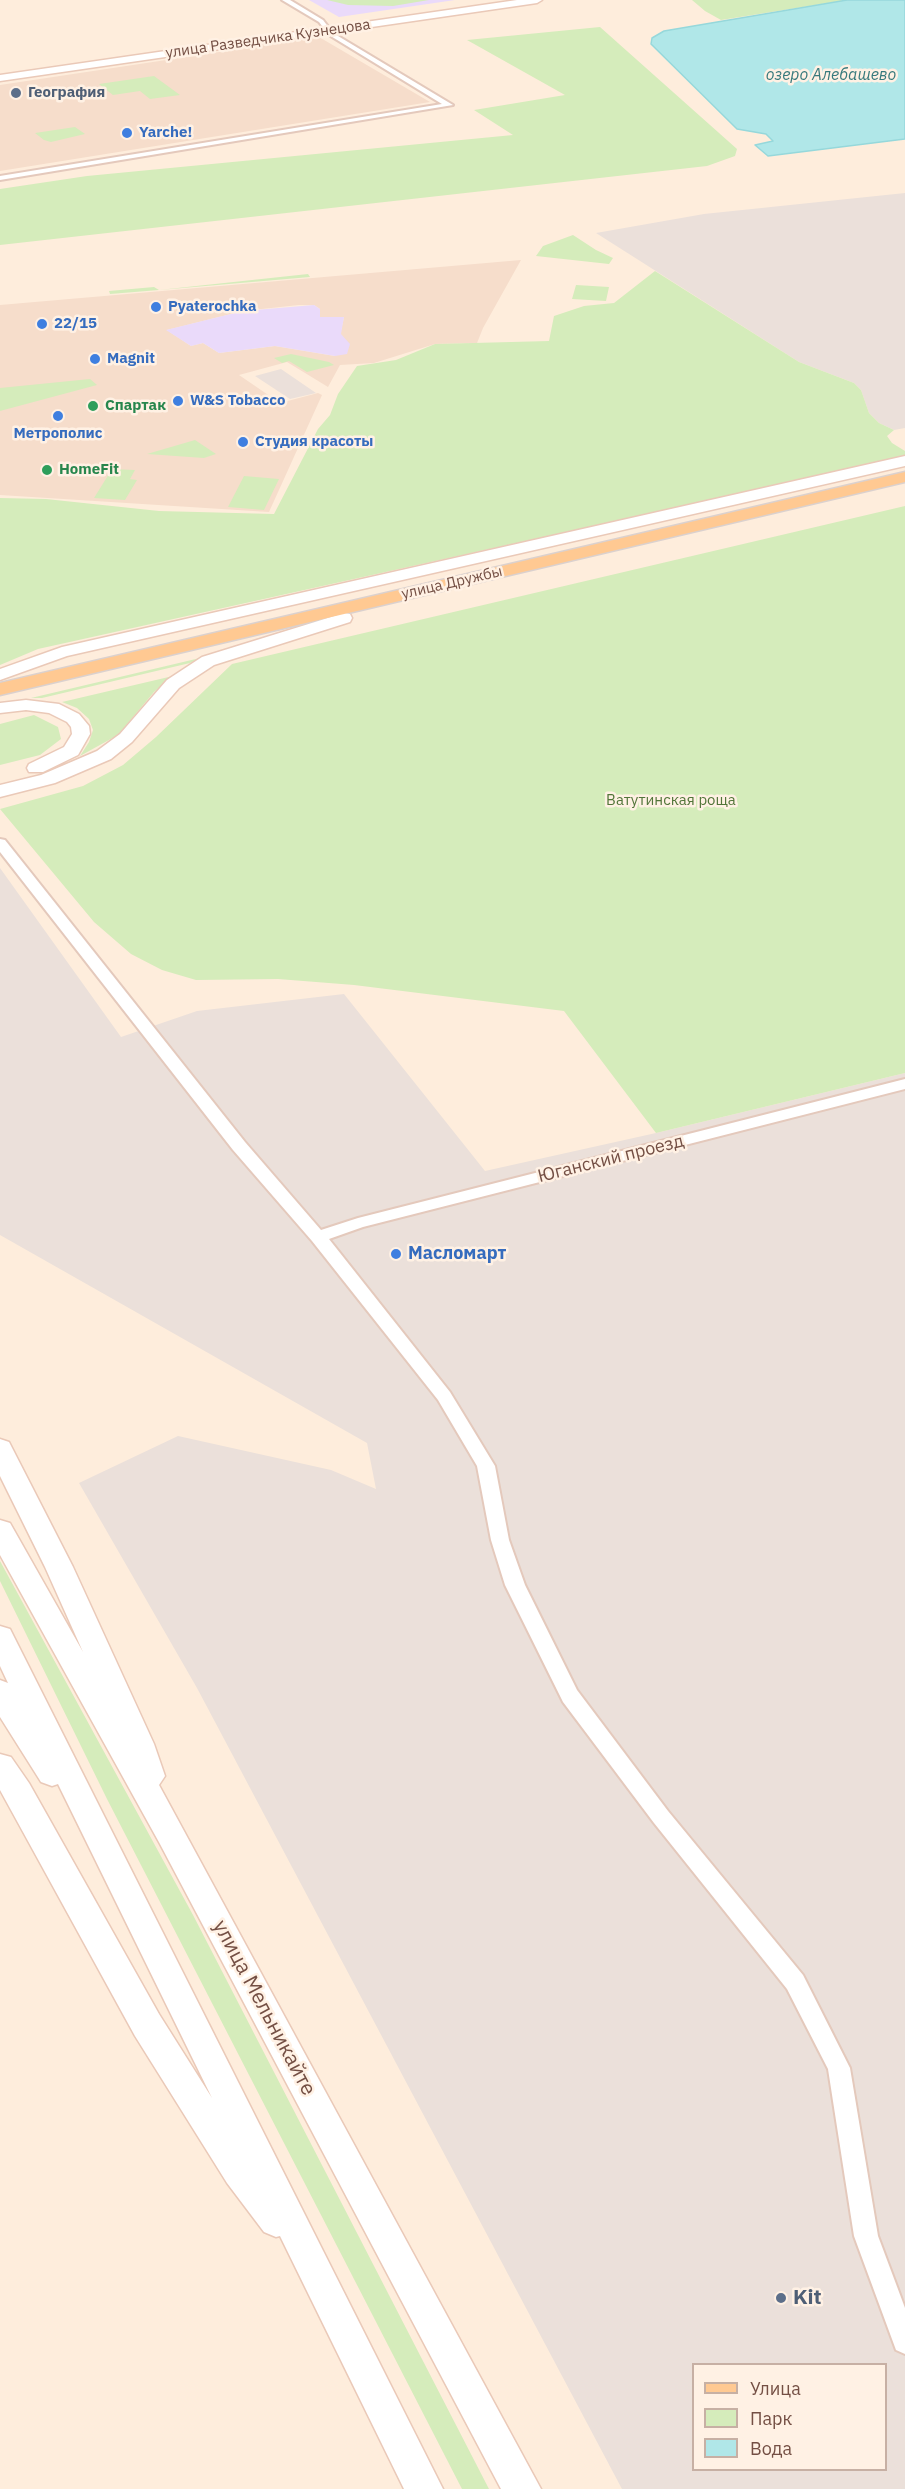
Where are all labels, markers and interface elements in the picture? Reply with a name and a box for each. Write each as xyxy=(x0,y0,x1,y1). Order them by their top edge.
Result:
street label: улица Разведчика Кузнецова xyxy=(164,16,372,62)
water label: озеро Алебашево xyxy=(766,65,896,85)
place label: География xyxy=(28,84,105,102)
marker: География xyxy=(9,86,23,100)
place label: Yarche! xyxy=(139,124,192,142)
marker: Yarche! xyxy=(120,126,134,140)
place label: Pyaterochka xyxy=(168,298,257,316)
marker: Pyaterochka xyxy=(149,300,163,314)
place label: 22/15 xyxy=(54,315,97,333)
marker: 22/15 xyxy=(35,317,49,331)
place label: Magnit xyxy=(107,350,155,368)
marker: Magnit xyxy=(88,352,102,366)
place label: W&S Tobacco xyxy=(190,392,285,410)
marker: W&S Tobacco xyxy=(171,394,185,408)
place label: Спартак xyxy=(105,397,166,415)
marker: Спартак xyxy=(86,399,100,413)
marker: Метрополис xyxy=(51,409,65,423)
place label: Метрополис xyxy=(14,425,102,443)
place label: Студия красоты xyxy=(255,433,373,451)
marker: Студия красоты xyxy=(236,435,250,449)
place label: HomeFit xyxy=(59,461,119,479)
marker: HomeFit xyxy=(40,463,54,477)
street label: улица Дружбы xyxy=(400,563,504,603)
park label: Ватутинская роща xyxy=(606,792,736,810)
street label: Юганский проезд xyxy=(536,1130,686,1188)
place label: Масломарт xyxy=(408,1243,506,1265)
marker: Масломарт xyxy=(389,1247,403,1261)
street label: улица Мельникайте xyxy=(207,1916,321,2100)
place label: Kit xyxy=(793,2285,822,2311)
marker: Kit xyxy=(774,2291,788,2305)
legend xyxy=(692,2363,887,2471)
text: Улица xyxy=(750,2377,801,2400)
text: Парк xyxy=(750,2407,792,2430)
text: Вода xyxy=(750,2437,792,2460)

